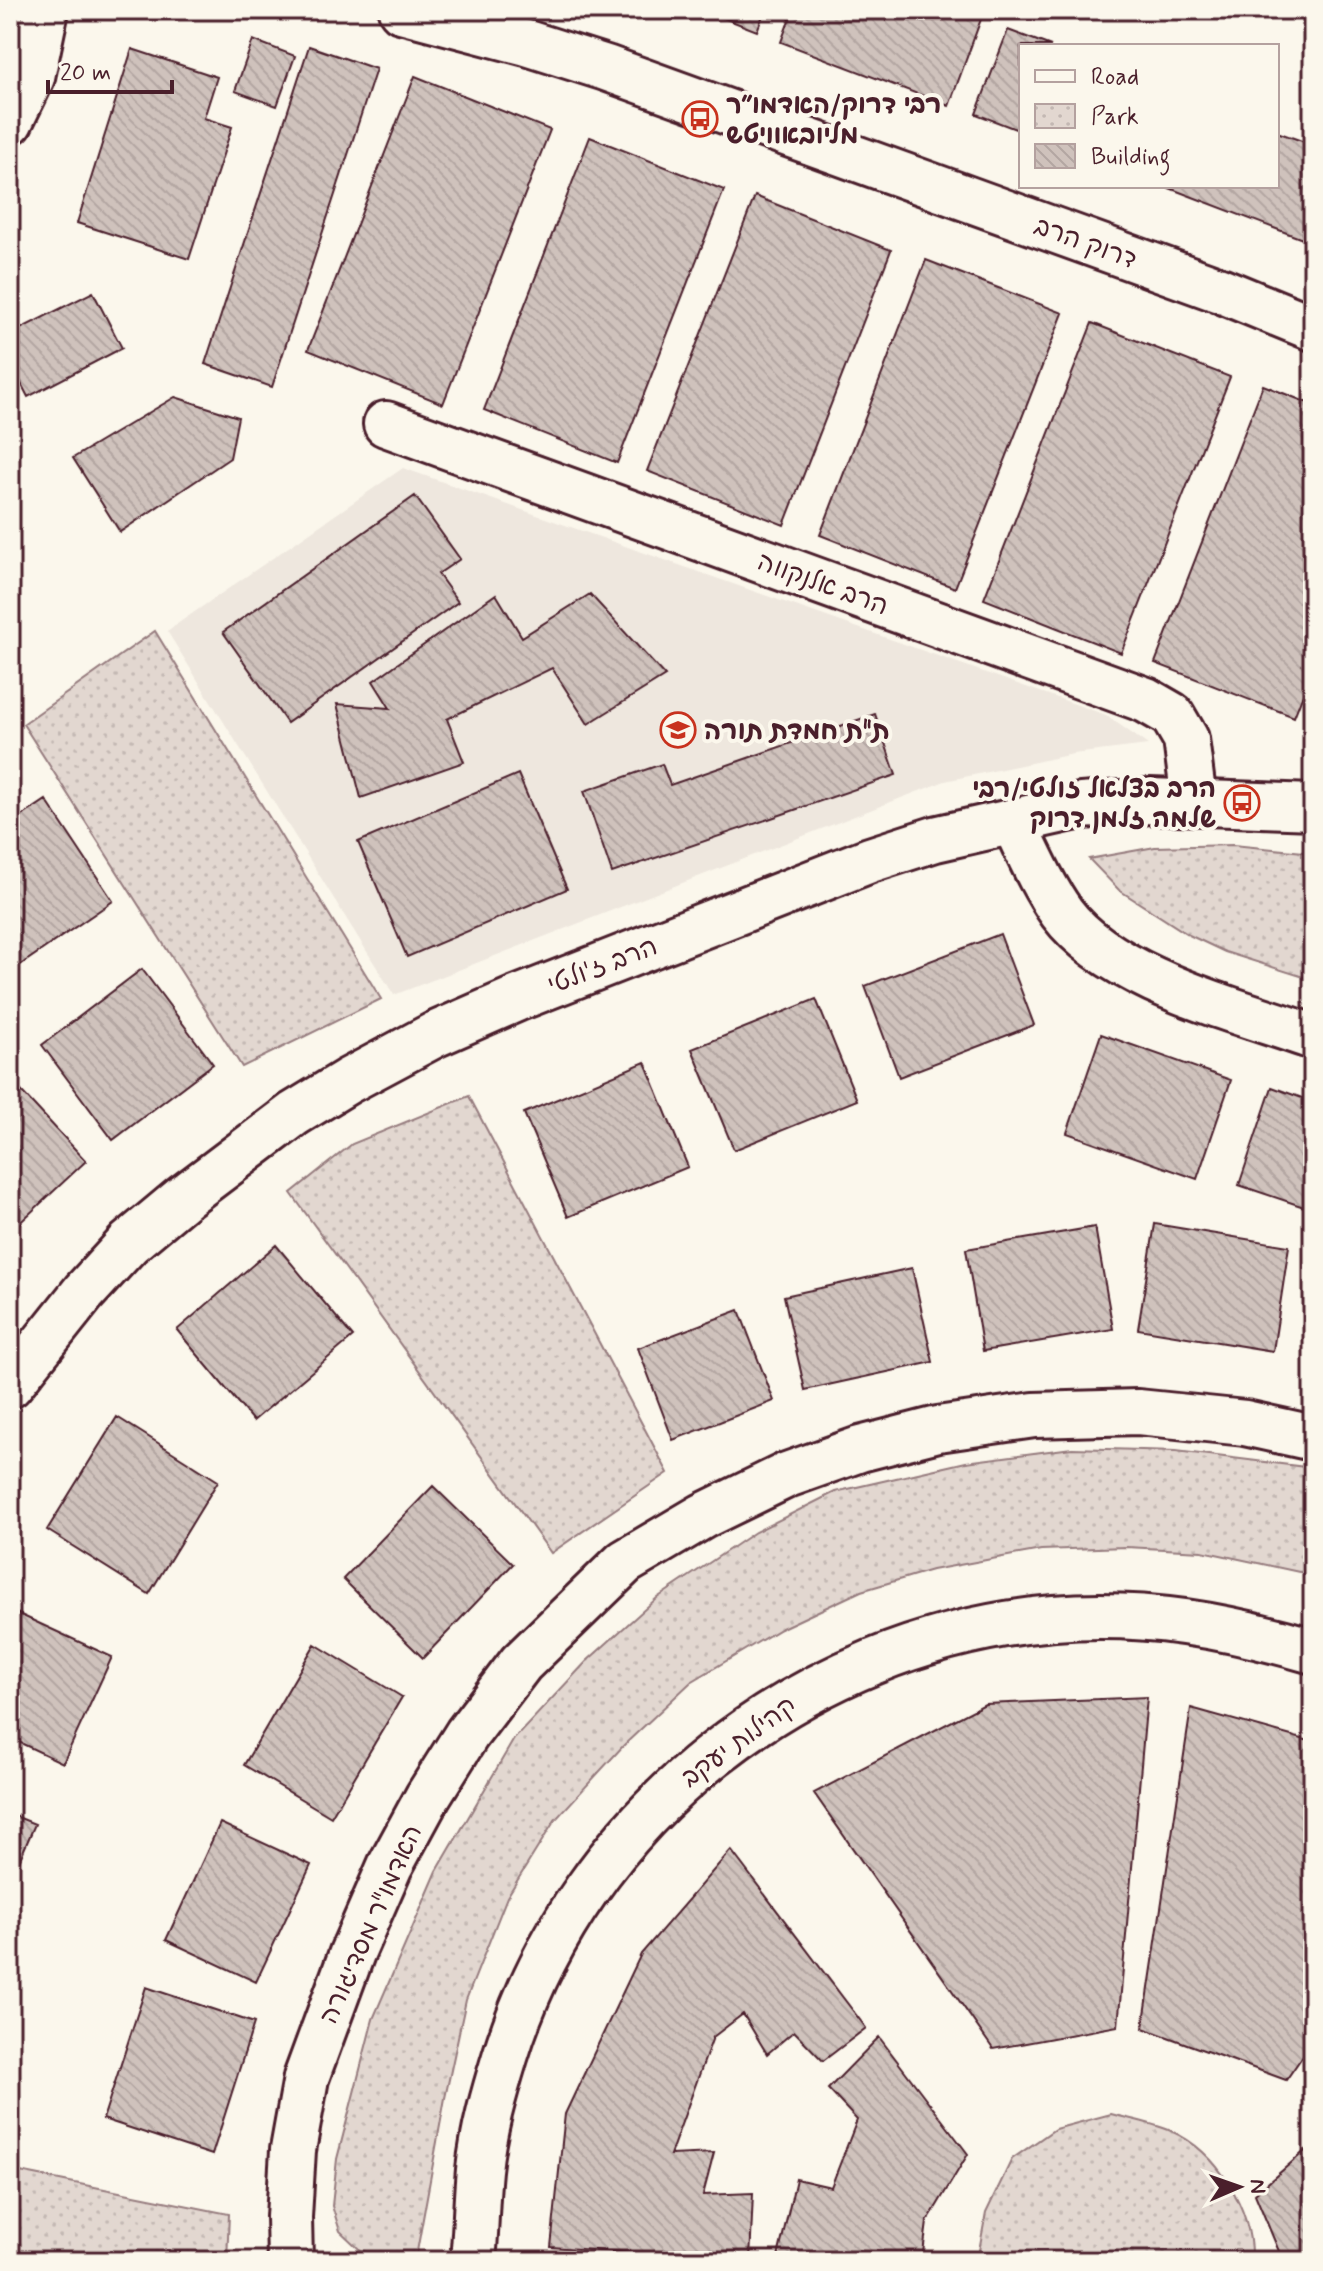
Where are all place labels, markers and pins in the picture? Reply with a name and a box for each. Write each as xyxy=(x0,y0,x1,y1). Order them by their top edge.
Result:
place label: רבי דרוק/האדמו״ר מליובאוויטש xyxy=(726,89,941,153)
bus stop icon: רבי דרוק/האדמו״ר מליובאוויטש xyxy=(681,100,719,138)
school or university icon: ת"ת חמדת תורה xyxy=(659,711,697,749)
place label: ת"ת חמדת תורה xyxy=(704,715,890,749)
place label: הרב בצלאל זולטי/רבי שלמה זלמן דרוק xyxy=(973,773,1216,837)
bus stop icon: הרב בצלאל זולטי/רבי שלמה זלמן דרוק xyxy=(1223,784,1261,822)

